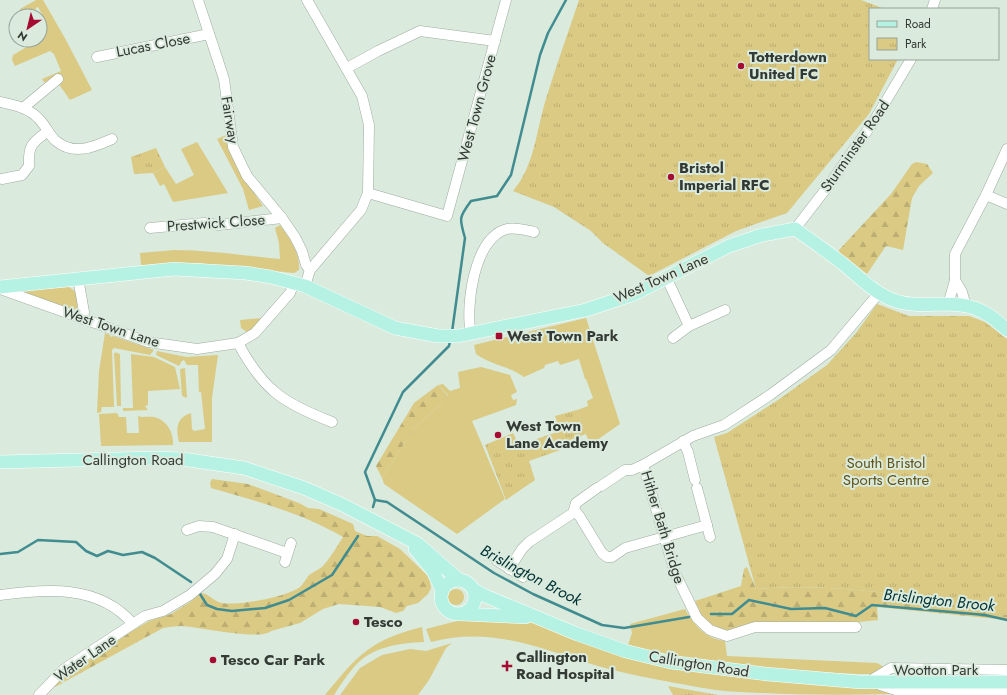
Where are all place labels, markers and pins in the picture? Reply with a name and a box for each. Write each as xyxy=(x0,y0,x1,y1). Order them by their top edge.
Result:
place label: Totterdown United FC xyxy=(749,46,827,85)
marker: Totterdown United FC xyxy=(736,61,746,71)
place label: Bristol Imperial RFC xyxy=(679,157,769,196)
marker: Bristol Imperial RFC xyxy=(666,172,676,182)
place label: West Town Park xyxy=(507,325,619,347)
marker: West Town Park xyxy=(494,331,504,341)
place label: West Town Lane Academy xyxy=(506,415,608,454)
marker: West Town Lane Academy xyxy=(493,430,503,440)
place label: Tesco xyxy=(364,611,403,633)
marker: Tesco xyxy=(351,617,361,627)
place label: Callington Road Hospital xyxy=(516,646,614,685)
place label: Tesco Car Park xyxy=(221,649,326,671)
marker: Tesco Car Park xyxy=(208,655,218,665)
marker: Callington Road Hospital xyxy=(501,660,513,672)

